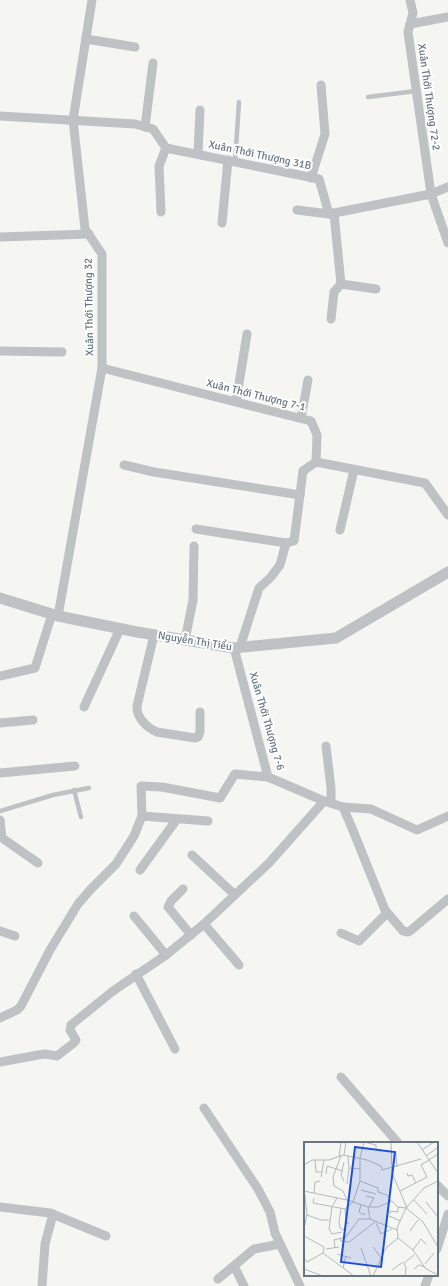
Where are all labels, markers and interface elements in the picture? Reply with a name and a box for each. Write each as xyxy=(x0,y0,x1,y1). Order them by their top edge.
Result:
street label: Xuân Thới Thượng 72-2 xyxy=(415,43,443,151)
street label: Xuân Thới Thượng 31B xyxy=(207,138,313,172)
street label: Xuân Thới Thượng 32 xyxy=(82,258,96,356)
street label: Xuân Thới Thượng 7-1 xyxy=(205,376,307,414)
street label: Nguyễn Thị Tiểu xyxy=(157,628,233,653)
street label: Xuân Thới Thượng 7-6 xyxy=(247,670,287,772)
inset map xyxy=(304,1142,438,1276)

